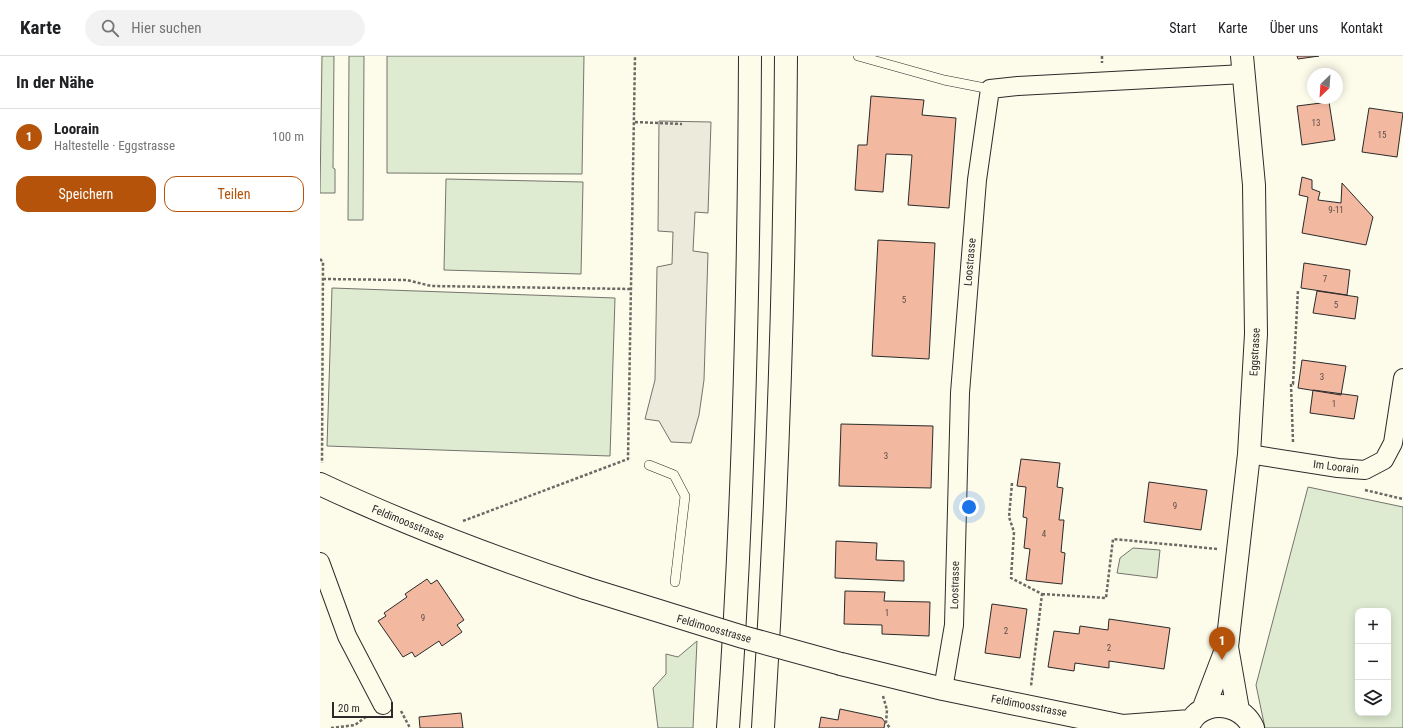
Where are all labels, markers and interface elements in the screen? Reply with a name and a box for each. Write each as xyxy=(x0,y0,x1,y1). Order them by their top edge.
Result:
search box xyxy=(85,10,365,46)
text: Karte xyxy=(20,16,61,39)
icon: search xyxy=(99,17,121,39)
text: Hier suchen xyxy=(131,19,202,37)
text: Start xyxy=(1169,20,1196,36)
text: Karte xyxy=(1218,20,1248,36)
text: Über uns xyxy=(1270,20,1318,36)
text: Kontakt xyxy=(1340,20,1383,36)
north arrow xyxy=(1307,68,1343,104)
text: In der Nähe xyxy=(16,72,94,92)
house number: 13 xyxy=(1312,118,1320,128)
text: Loorain xyxy=(54,120,99,138)
text: 1 xyxy=(26,129,32,144)
text: 100 m xyxy=(272,129,304,144)
house number: 15 xyxy=(1378,130,1387,140)
text: Haltestelle · Eggstrasse xyxy=(54,138,175,153)
button: Speichern xyxy=(16,176,156,212)
button: Teilen xyxy=(164,176,304,212)
house number: 9-11 xyxy=(1328,205,1344,215)
street label: Loostrasse xyxy=(961,237,979,287)
house number: 7 xyxy=(1323,274,1328,284)
house number: 5 xyxy=(902,295,907,305)
house number: 5 xyxy=(1334,300,1339,310)
street label: Eggstrasse xyxy=(1247,328,1263,376)
house number: 3 xyxy=(1320,372,1324,382)
house number: 1 xyxy=(1332,399,1336,409)
house number: 3 xyxy=(884,451,888,461)
street label: Im Loorain xyxy=(1312,458,1360,476)
your location xyxy=(959,497,979,517)
house number: 9 xyxy=(1173,501,1177,511)
street label: Feldimoosstrasse xyxy=(370,503,446,543)
house number: 4 xyxy=(1042,529,1047,539)
street label: Loostrasse xyxy=(948,561,962,609)
house number: 1 xyxy=(885,608,889,618)
map controls xyxy=(1355,608,1391,716)
button: + xyxy=(1355,608,1391,644)
street label: Feldimoosstrasse xyxy=(675,612,753,646)
house number: 9 xyxy=(421,613,425,623)
house number: 2 xyxy=(1004,626,1009,636)
pin: 1 xyxy=(1209,627,1235,660)
house number: 2 xyxy=(1107,643,1112,653)
button: − xyxy=(1355,644,1391,680)
button: layers xyxy=(1355,680,1391,716)
street label: Feldimoosstrasse xyxy=(990,692,1068,720)
scale bar xyxy=(332,700,393,719)
text: 20 m xyxy=(338,702,360,715)

